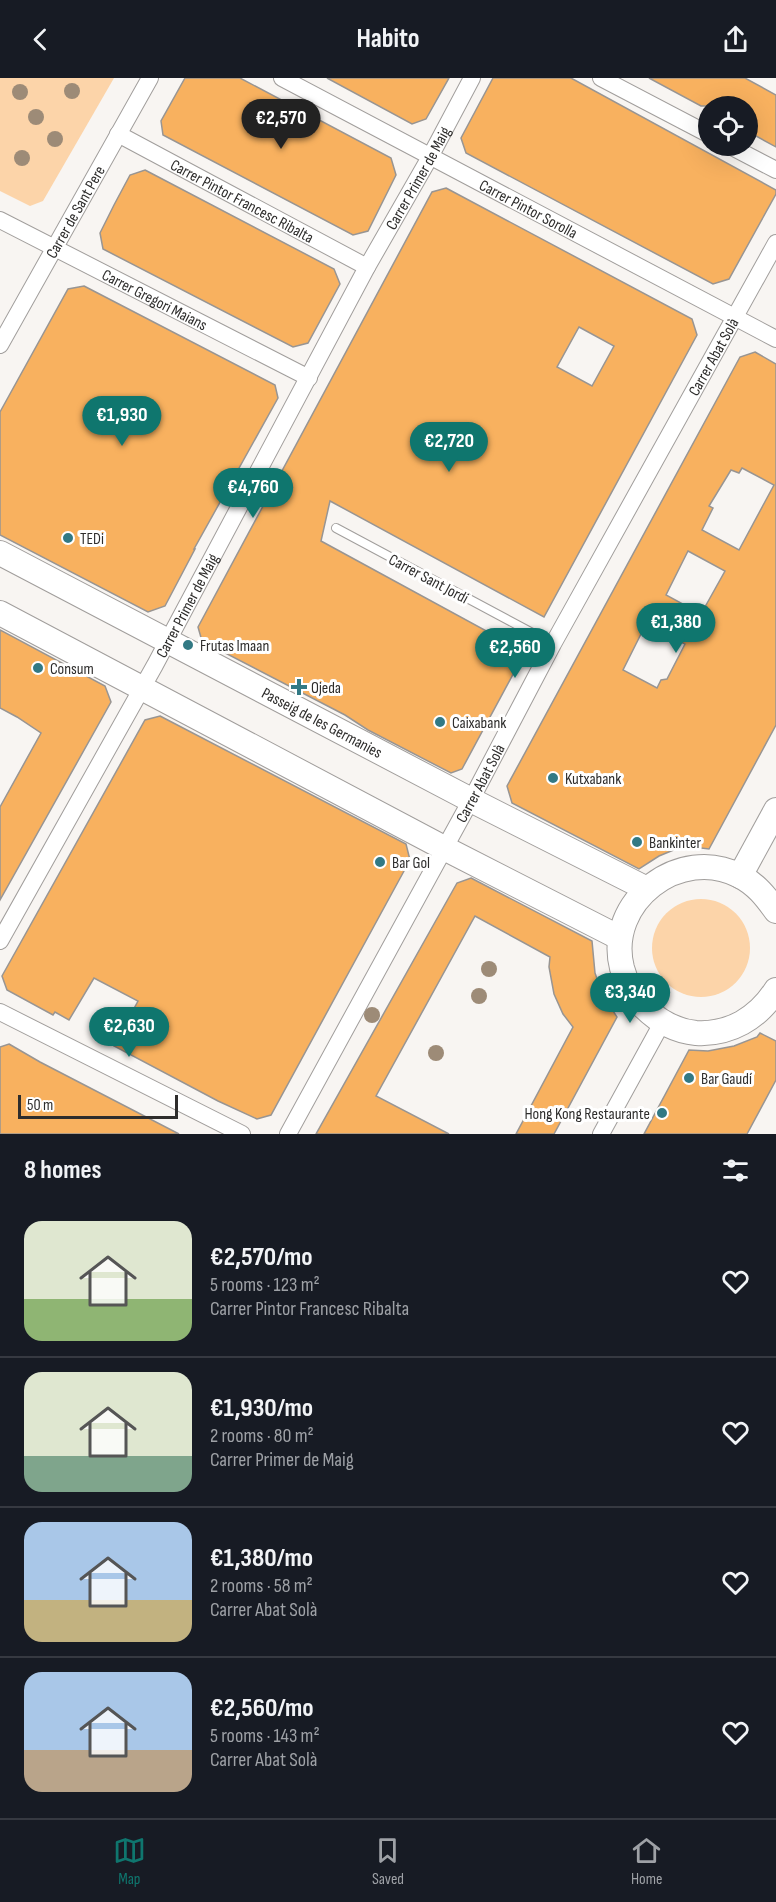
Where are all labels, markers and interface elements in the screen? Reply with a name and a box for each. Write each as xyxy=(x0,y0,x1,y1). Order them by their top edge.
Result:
icon: back xyxy=(24,23,57,56)
text: Habito xyxy=(356,23,420,55)
icon: share xyxy=(719,23,752,56)
map controls xyxy=(698,96,758,156)
button: locate xyxy=(698,96,758,156)
pin: €2,570 xyxy=(232,99,330,150)
text: €2,570 xyxy=(256,106,306,130)
street label: Carrer Primer de Maig xyxy=(382,124,455,233)
street label: Carrer Pintor Francesc Ribalta xyxy=(167,156,316,248)
street label: Carrer de Sant Pere xyxy=(43,163,110,262)
street label: Carrer Pintor Sorolla xyxy=(476,176,580,243)
street label: Carrer Gregori Maians xyxy=(98,266,210,335)
street label: Carrer Abat Solà xyxy=(685,315,743,400)
pin: €1,930 xyxy=(73,396,171,447)
text: €1,930 xyxy=(96,403,148,427)
pin: €2,720 xyxy=(400,422,498,473)
text: €2,720 xyxy=(424,429,474,453)
pin: €4,760 xyxy=(204,468,302,519)
text: €4,760 xyxy=(227,475,279,499)
place label: TEDi xyxy=(80,530,104,549)
marker: TEDi xyxy=(61,531,75,545)
street label: Carrer Sant Jordi xyxy=(385,550,471,608)
street label: Carrer Primer de Maig xyxy=(153,551,223,661)
pin: €1,380 xyxy=(627,603,725,654)
text: €1,380 xyxy=(650,610,702,634)
pin: €2,560 xyxy=(466,628,564,679)
text: €2,560 xyxy=(489,635,541,659)
place label: Frutas Imaan xyxy=(200,637,269,656)
marker: Frutas Imaan xyxy=(181,638,195,652)
place label: Consum xyxy=(50,660,94,679)
marker: Consum xyxy=(31,661,45,675)
place label: Ojeda xyxy=(311,679,341,698)
marker: Ojeda xyxy=(292,680,306,694)
street label: Passeig de les Germanies xyxy=(258,684,385,763)
place label: Caixabank xyxy=(452,714,506,733)
marker: Caixabank xyxy=(433,715,447,729)
street label: Carrer Abat Solà xyxy=(452,741,510,826)
place label: Kutxabank xyxy=(565,770,621,789)
marker: Kutxabank xyxy=(546,771,560,785)
place label: Bankinter xyxy=(649,834,701,853)
marker: Bankinter xyxy=(630,835,644,849)
place label: Bar Gol xyxy=(392,854,430,873)
marker: Bar Gol xyxy=(373,855,387,869)
pin: €3,340 xyxy=(581,973,679,1024)
text: €3,340 xyxy=(604,980,656,1004)
pin: €2,630 xyxy=(80,1007,178,1058)
text: €2,630 xyxy=(103,1014,155,1038)
place label: Bar Gaudí xyxy=(701,1070,752,1089)
marker: Bar Gaudí xyxy=(682,1071,696,1085)
scale bar xyxy=(18,1092,178,1120)
text: 50 m xyxy=(27,1096,53,1115)
place label: Hong Kong Restaurante xyxy=(524,1105,650,1124)
marker: Hong Kong Restaurante xyxy=(655,1106,669,1120)
icon: filters xyxy=(719,1154,752,1187)
text: 8 homes xyxy=(24,1155,102,1186)
text: €2,570/mo xyxy=(210,1242,313,1273)
icon: home xyxy=(72,1245,144,1317)
icon: heart xyxy=(719,1265,752,1298)
text: 5 rooms · 123 m² xyxy=(210,1273,320,1297)
text: Carrer Pintor Francesc Ribalta xyxy=(210,1297,409,1321)
text: €1,930/mo xyxy=(210,1393,313,1424)
icon: home xyxy=(72,1396,144,1468)
icon: heart xyxy=(719,1416,752,1449)
text: 2 rooms · 80 m² xyxy=(210,1424,314,1448)
text: Carrer Primer de Maig xyxy=(210,1448,354,1472)
text: €1,380/mo xyxy=(210,1543,313,1574)
icon: home xyxy=(72,1546,144,1618)
icon: heart xyxy=(719,1566,752,1599)
text: 2 rooms · 58 m² xyxy=(210,1574,313,1598)
text: Carrer Abat Solà xyxy=(210,1598,318,1622)
text: €2,560/mo xyxy=(210,1693,314,1724)
icon: home xyxy=(72,1696,144,1768)
icon: heart xyxy=(719,1716,752,1749)
text: 5 rooms · 143 m² xyxy=(210,1724,320,1748)
text: Carrer Abat Solà xyxy=(210,1748,318,1772)
tab: Map xyxy=(113,1834,146,1889)
tab: Saved xyxy=(371,1834,404,1889)
tab: Home xyxy=(630,1834,663,1889)

